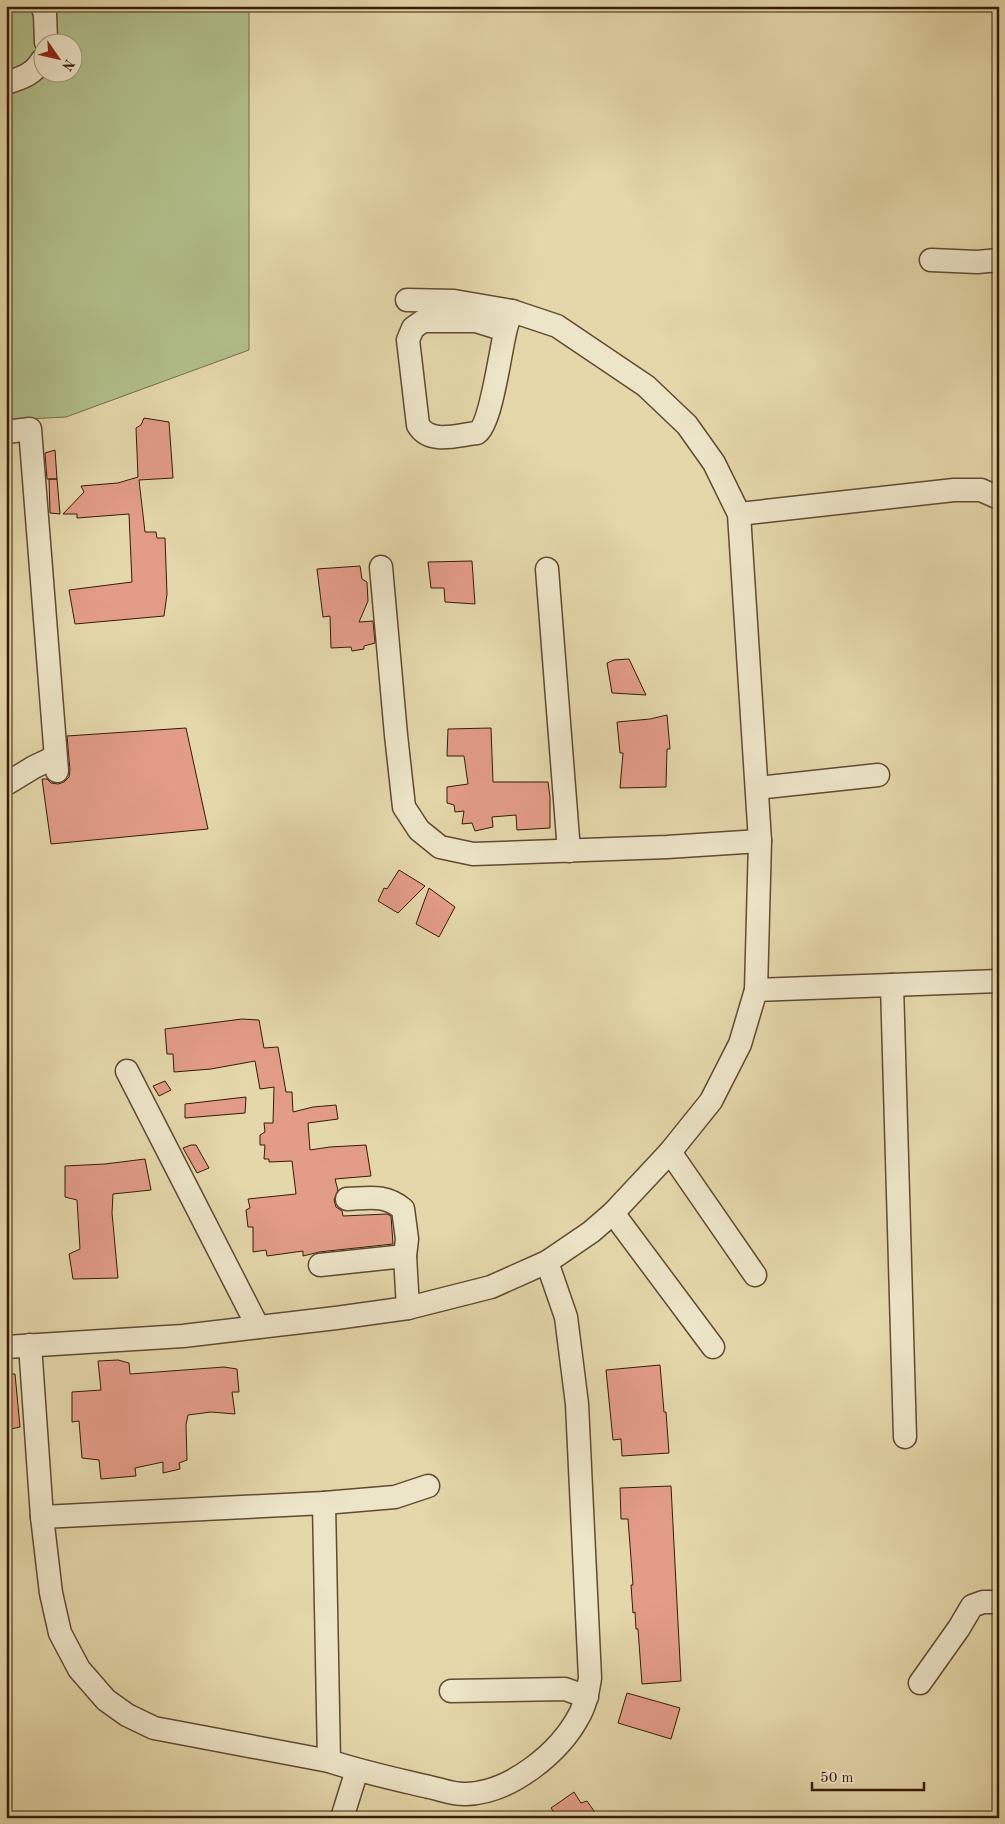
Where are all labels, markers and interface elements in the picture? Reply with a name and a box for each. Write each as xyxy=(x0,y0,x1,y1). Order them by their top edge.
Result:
north arrow xyxy=(32,32,82,82)
text: N xyxy=(59,56,77,73)
scale bar xyxy=(812,1759,925,1791)
text: 50 m xyxy=(820,1771,854,1786)

